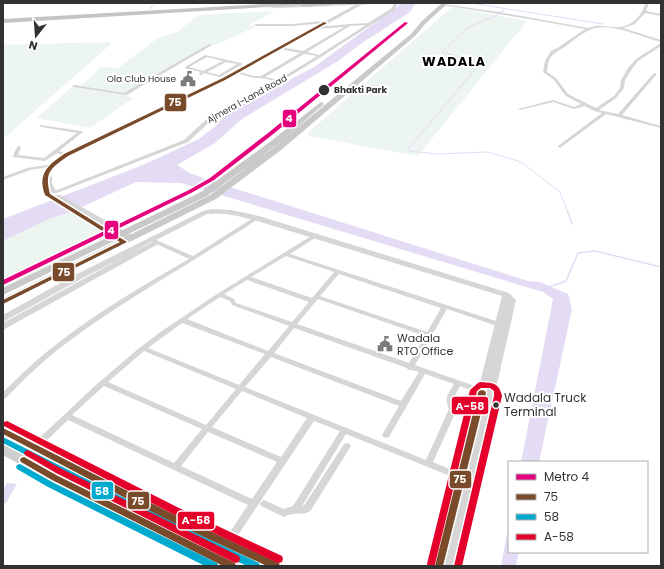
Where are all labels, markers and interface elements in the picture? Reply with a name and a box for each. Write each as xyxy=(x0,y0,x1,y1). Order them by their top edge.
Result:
north arrow xyxy=(16,16,56,56)
text: N xyxy=(27,37,39,54)
district label: WADALA xyxy=(422,52,486,71)
public building icon: Ola Club House xyxy=(179,70,197,88)
street label: Ajmera l-Land Road xyxy=(205,72,289,126)
place label: Ola Club House xyxy=(107,73,176,85)
marker: Bhakti Park xyxy=(317,83,331,97)
place label: Bhakti Park xyxy=(334,84,387,96)
line badge: 75 xyxy=(164,93,187,112)
text: 75 xyxy=(168,94,182,110)
line badge: 4 xyxy=(282,109,297,128)
text: 4 xyxy=(285,110,293,126)
line badge: 4 xyxy=(104,220,119,240)
text: 4 xyxy=(107,222,115,238)
line badge: 75 xyxy=(52,262,75,282)
text: 75 xyxy=(57,264,71,280)
place label: Wadala RTO Office xyxy=(397,330,453,359)
public building icon: Wadala RTO Office xyxy=(376,335,394,353)
place label: Wadala Truck Terminal xyxy=(504,389,587,420)
line badge: A-58 xyxy=(451,396,489,415)
text: A-58 xyxy=(456,398,484,414)
marker: Wadala Truck Terminal xyxy=(491,400,501,410)
legend xyxy=(508,461,648,553)
text: Metro 4 xyxy=(544,468,590,485)
line badge: 75 xyxy=(449,470,472,489)
text: 75 xyxy=(453,471,467,487)
line badge: 58 xyxy=(91,481,114,500)
text: 58 xyxy=(95,483,109,499)
text: 75 xyxy=(544,488,558,505)
line badge: 75 xyxy=(127,491,150,510)
text: 75 xyxy=(131,493,145,509)
text: 58 xyxy=(544,508,559,525)
line badge: A-58 xyxy=(177,511,215,530)
text: A-58 xyxy=(182,512,210,528)
text: A-58 xyxy=(544,528,574,545)

